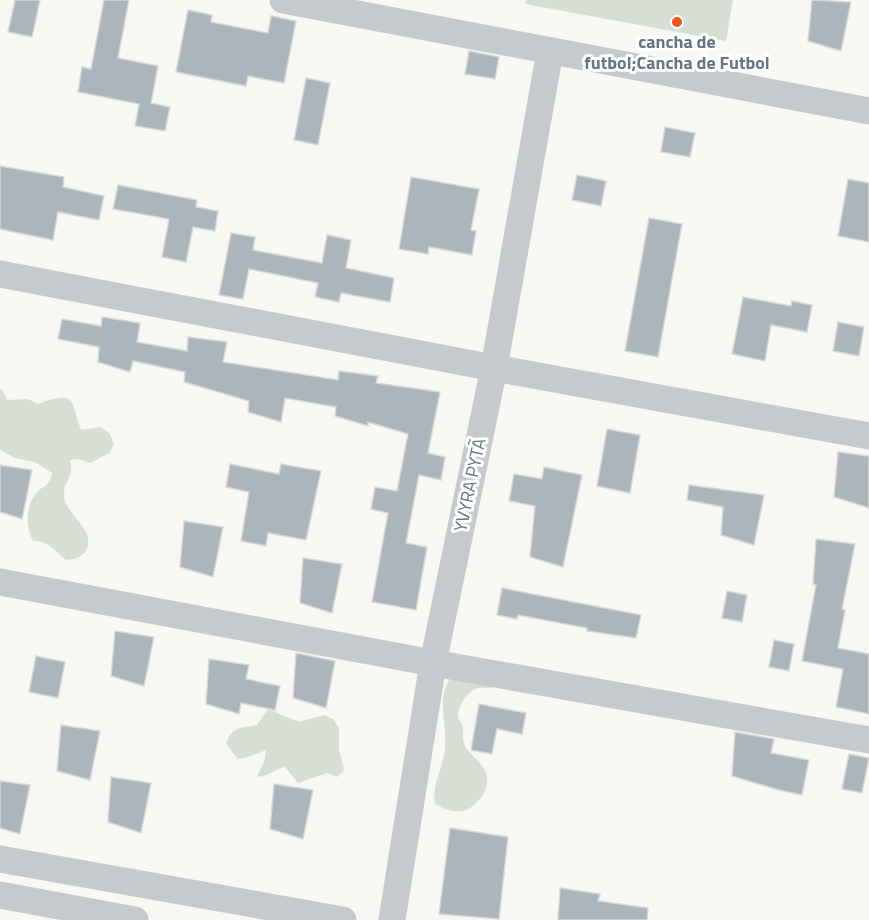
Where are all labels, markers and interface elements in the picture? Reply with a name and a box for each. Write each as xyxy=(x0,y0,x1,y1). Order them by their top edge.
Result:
marker: cancha de futbol;Cancha de Futbol xyxy=(670,15,684,29)
place label: cancha de futbol;Cancha de Futbol xyxy=(584,28,770,76)
street label: YVYRA PYTÃ xyxy=(446,435,493,534)

